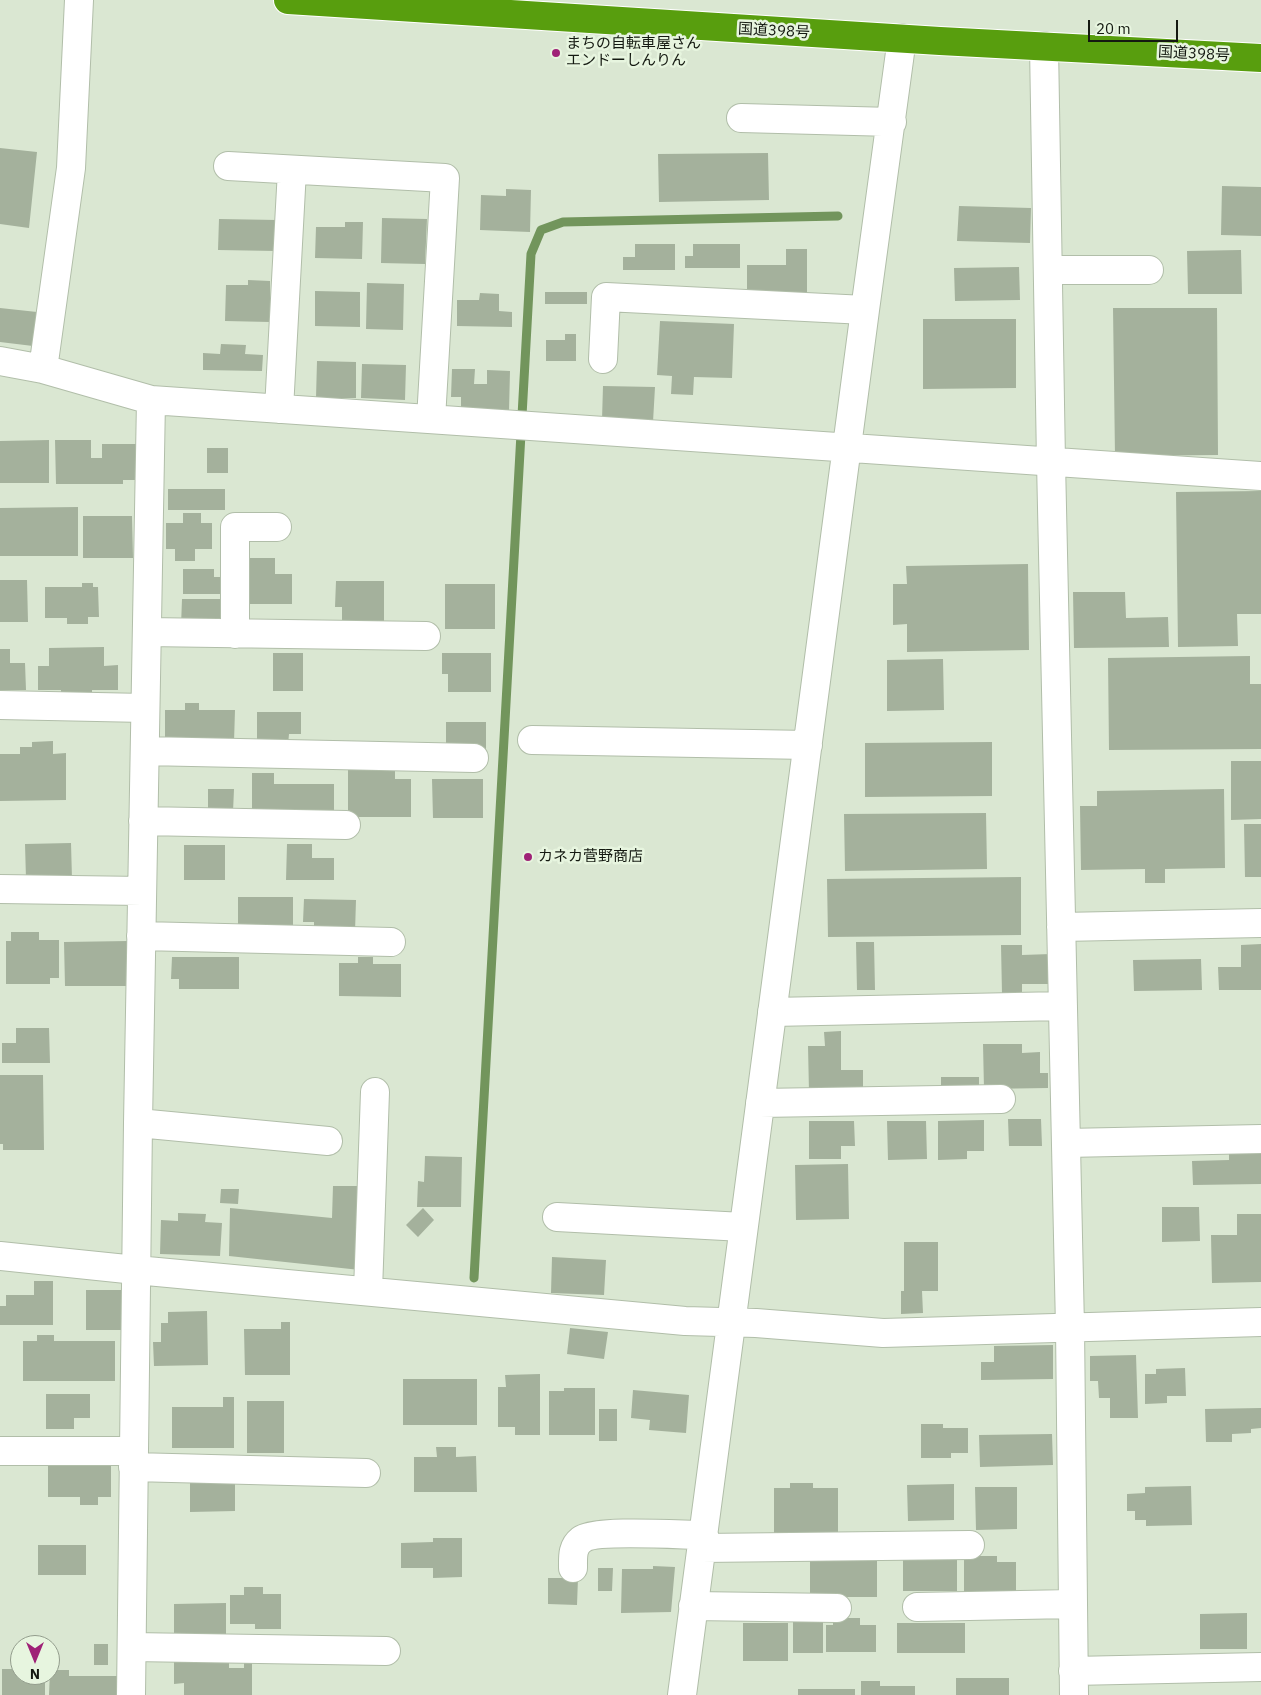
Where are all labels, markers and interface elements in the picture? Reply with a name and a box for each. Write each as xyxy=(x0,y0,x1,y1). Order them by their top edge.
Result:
scale bar xyxy=(1091,10,1181,42)
text: 20 m xyxy=(1096,19,1131,38)
street label: 国道398号 xyxy=(738,20,810,42)
place label: まちの自転車屋さん エンドーしんりん xyxy=(566,35,701,70)
street label: 国道398号 xyxy=(1158,43,1230,65)
marker: まちの自転車屋さん エンドーしんりん xyxy=(550,47,562,59)
place label: カネカ菅野商店 xyxy=(538,848,643,866)
marker: カネカ菅野商店 xyxy=(522,851,534,863)
north arrow xyxy=(10,1635,60,1685)
text: N xyxy=(30,1665,40,1683)

